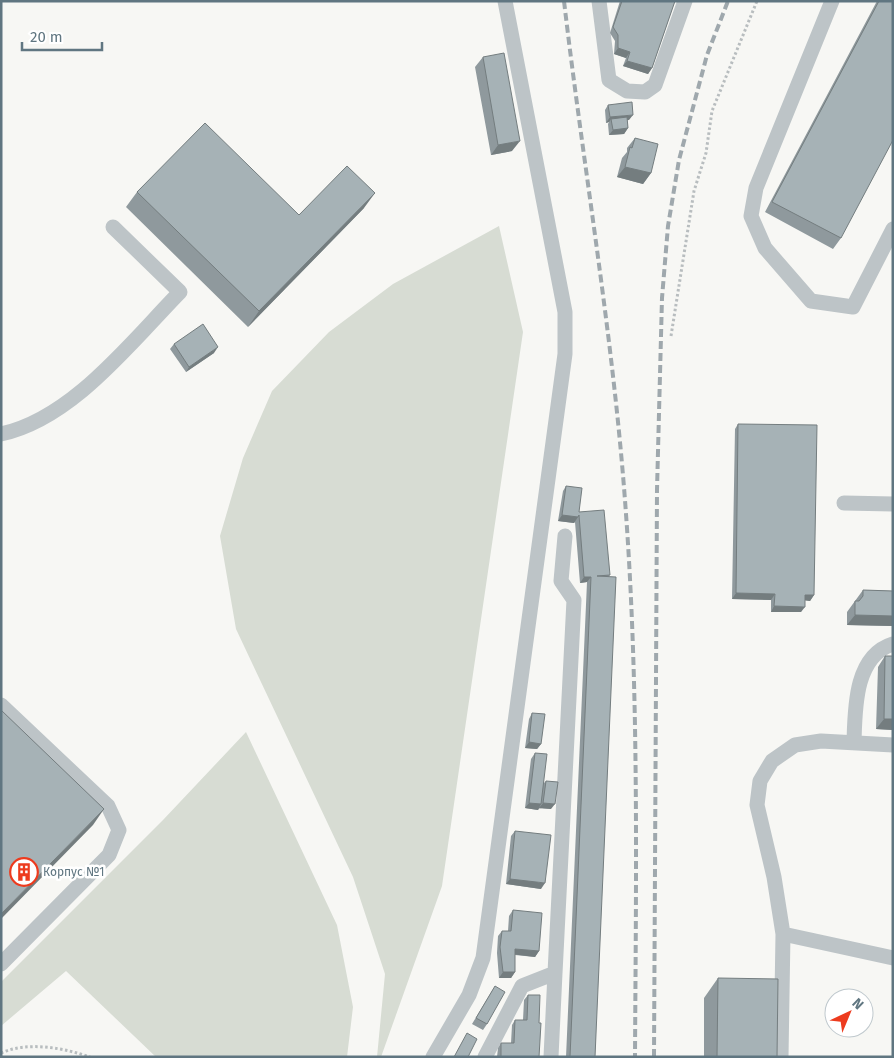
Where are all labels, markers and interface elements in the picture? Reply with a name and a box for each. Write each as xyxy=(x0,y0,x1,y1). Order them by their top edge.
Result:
scale bar xyxy=(22,20,102,52)
text: 20 m xyxy=(30,28,63,46)
building icon: Корпус №1 xyxy=(9,857,39,887)
place label: Корпус №1 xyxy=(43,865,105,879)
north arrow xyxy=(824,988,874,1038)
text: N xyxy=(848,995,867,1013)

